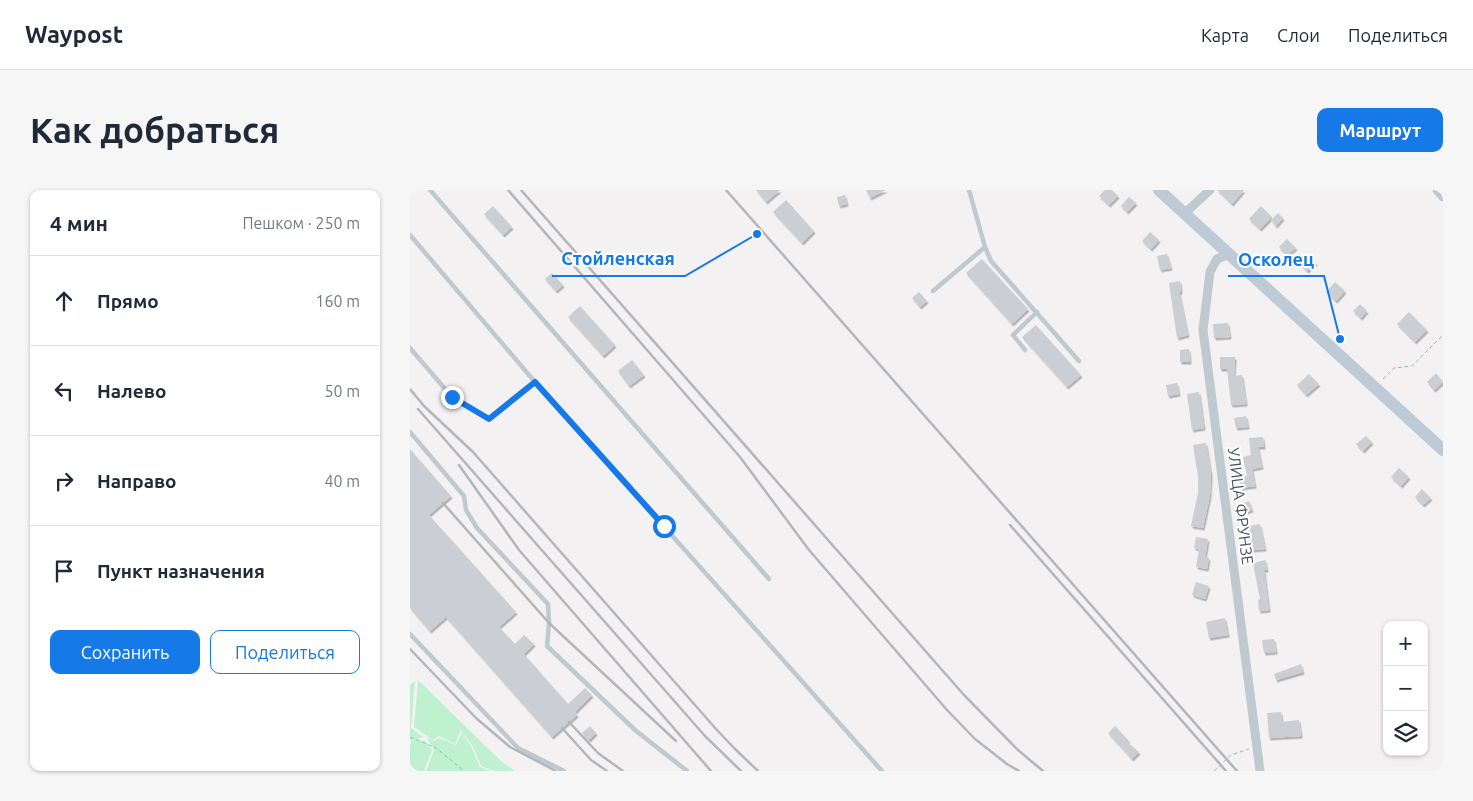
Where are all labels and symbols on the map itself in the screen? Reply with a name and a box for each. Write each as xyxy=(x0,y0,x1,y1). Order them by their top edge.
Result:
callout: Стойленская xyxy=(552,243,685,276)
callout: Осколец xyxy=(1228,243,1324,276)
text: Стойленская xyxy=(561,248,675,268)
text: Осколец xyxy=(1238,249,1314,269)
route end xyxy=(441,386,464,409)
street label: УЛИЦА ФРУНЗЕ xyxy=(1225,446,1257,566)
route start xyxy=(653,515,676,538)

